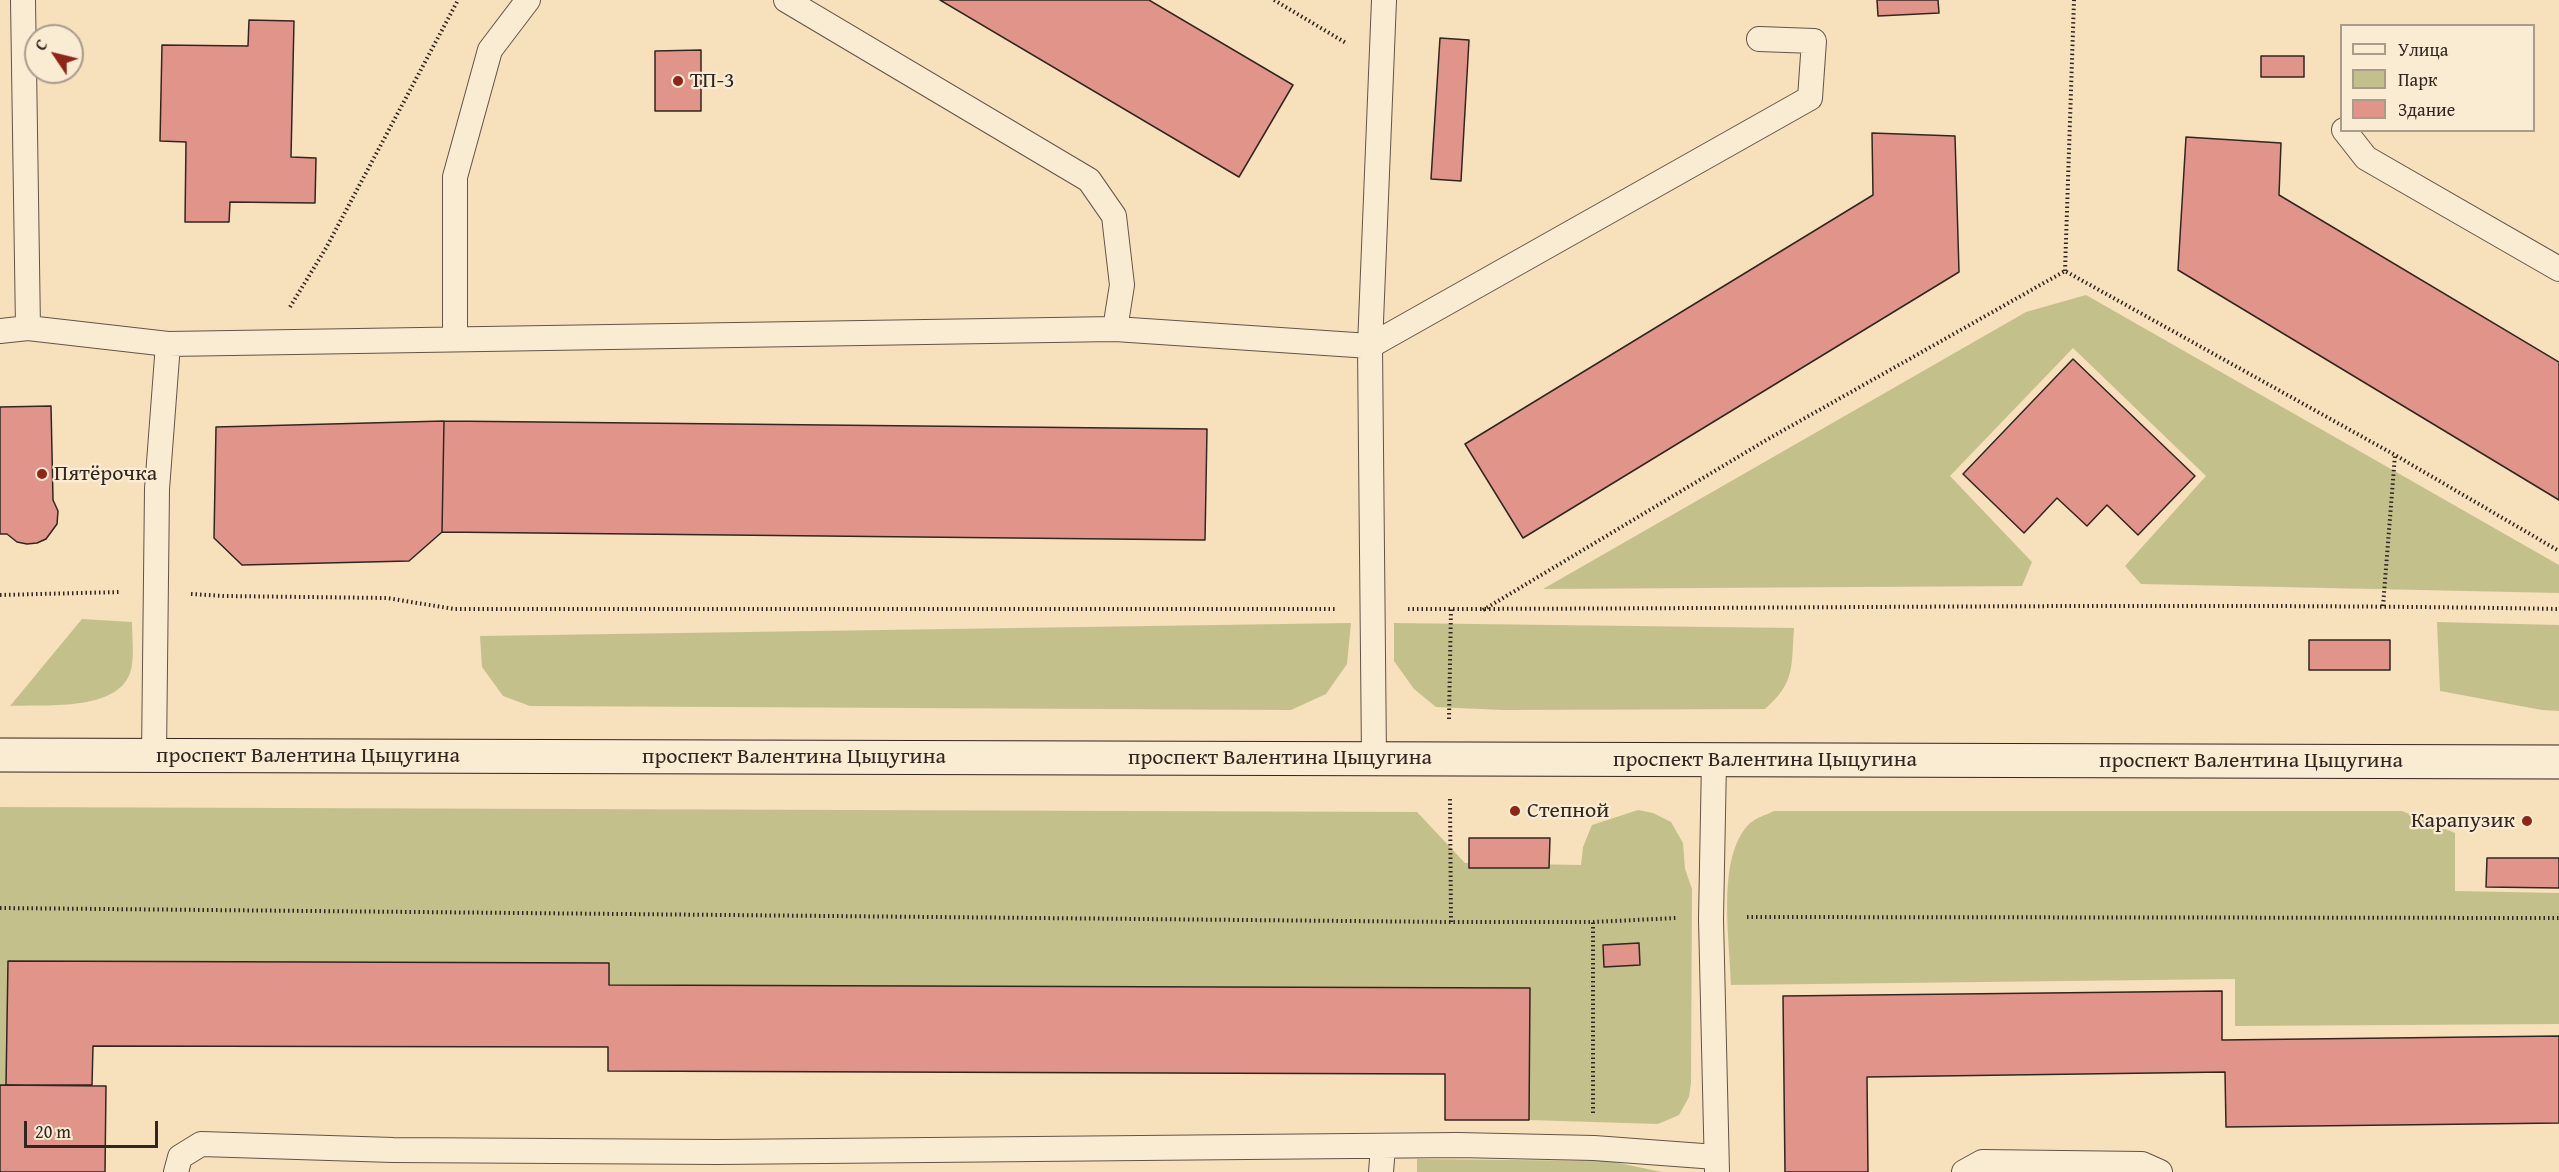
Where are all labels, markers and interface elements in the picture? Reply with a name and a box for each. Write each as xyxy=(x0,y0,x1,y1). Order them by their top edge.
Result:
north arrow xyxy=(24,24,84,84)
legend xyxy=(2340,24,2535,132)
text: С xyxy=(28,34,53,55)
text: Улица xyxy=(2398,36,2448,63)
text: Парк xyxy=(2398,66,2437,93)
place label: ТП-3 xyxy=(690,68,735,94)
marker: ТП-3 xyxy=(671,74,685,88)
text: Здание xyxy=(2398,96,2455,123)
place label: Пятёрочка xyxy=(54,461,157,487)
marker: Пятёрочка xyxy=(35,467,49,481)
street label: проспект Валентина Цыцугина xyxy=(156,743,460,769)
street label: проспект Валентина Цыцугина xyxy=(642,744,946,770)
street label: проспект Валентина Цыцугина xyxy=(1128,745,1432,771)
street label: проспект Валентина Цыцугина xyxy=(1613,747,1917,773)
street label: проспект Валентина Цыцугина xyxy=(2099,748,2403,774)
place label: Степной xyxy=(1527,798,1609,824)
marker: Степной xyxy=(1508,804,1522,818)
place label: Карапузик xyxy=(2411,808,2515,834)
marker: Карапузик xyxy=(2520,814,2534,828)
scale bar xyxy=(27,1109,160,1147)
text: 20 m xyxy=(35,1118,71,1145)

